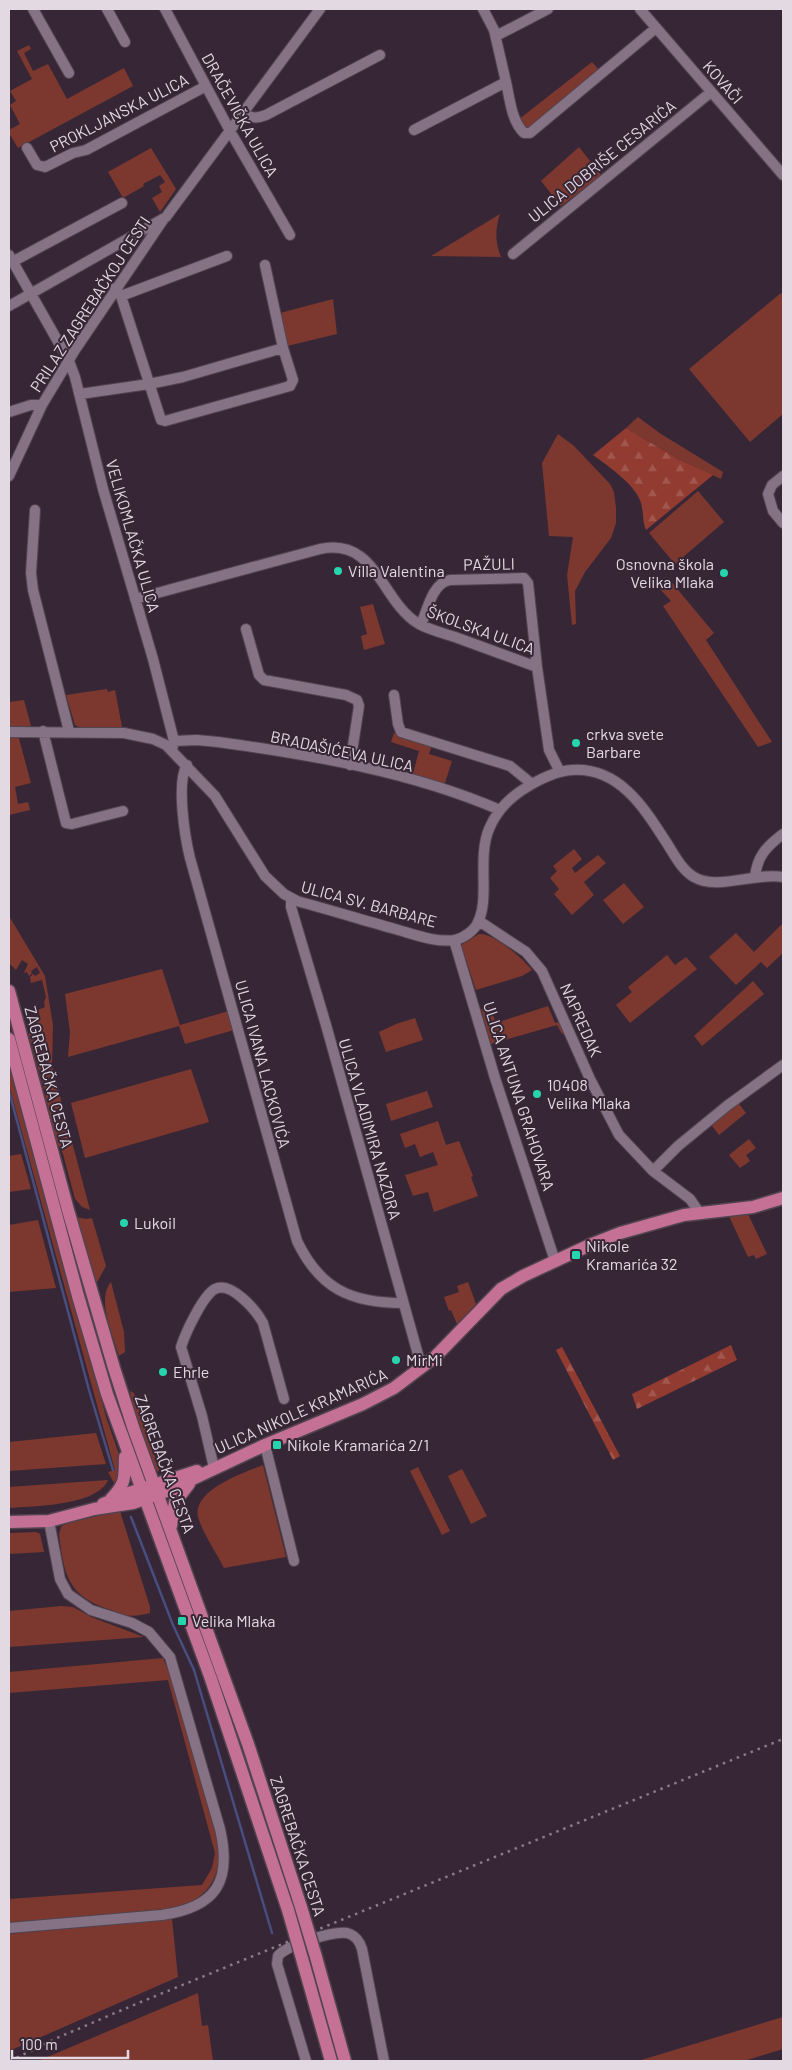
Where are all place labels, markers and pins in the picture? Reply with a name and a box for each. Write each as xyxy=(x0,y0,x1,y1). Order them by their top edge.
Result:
place label: Osnovna škola Velika Mlaka xyxy=(616,554,714,591)
place label: Villa Valentina xyxy=(348,561,445,580)
marker: Villa Valentina xyxy=(332,565,344,577)
marker: Osnovna škola Velika Mlaka xyxy=(718,567,730,579)
place label: crkva svete Barbare xyxy=(586,724,664,761)
marker: crkva svete Barbare xyxy=(570,737,582,749)
place label: 10408 Velika Mlaka xyxy=(547,1075,631,1112)
marker: 10408 Velika Mlaka xyxy=(531,1088,543,1100)
place label: Lukoil xyxy=(134,1213,176,1232)
marker: Lukoil xyxy=(118,1217,130,1229)
place label: Nikole Kramarića 32 xyxy=(586,1236,678,1273)
marker: Nikole Kramarića 32 xyxy=(570,1249,582,1261)
place label: MirMi xyxy=(406,1350,443,1369)
marker: MirMi xyxy=(390,1354,402,1366)
place label: Ehrle xyxy=(173,1362,209,1381)
marker: Ehrle xyxy=(157,1366,169,1378)
place label: Nikole Kramarića 2/1 xyxy=(287,1435,429,1454)
marker: Nikole Kramarića 2/1 xyxy=(271,1439,283,1451)
place label: Velika Mlaka xyxy=(192,1611,276,1630)
marker: Velika Mlaka xyxy=(176,1615,188,1627)

